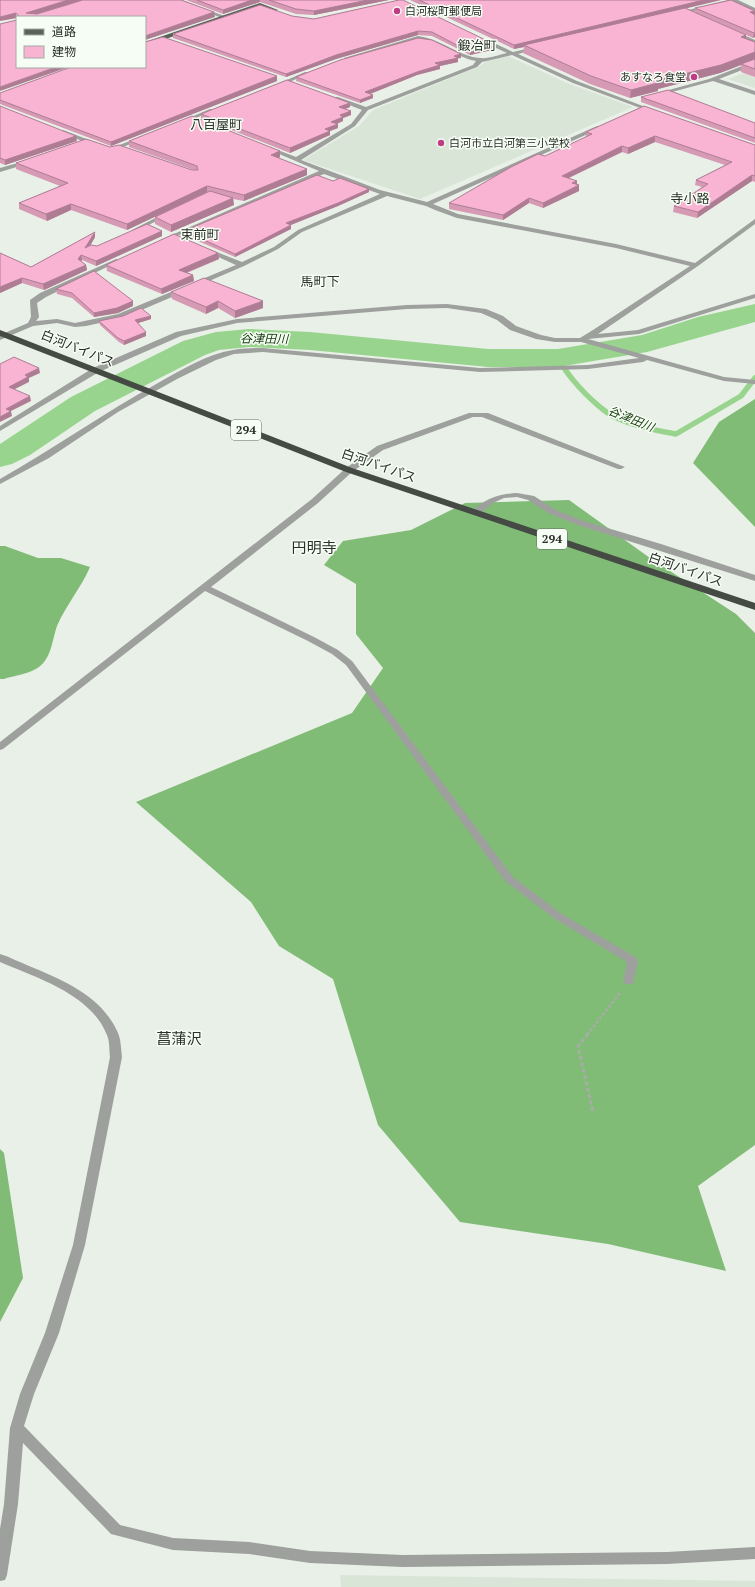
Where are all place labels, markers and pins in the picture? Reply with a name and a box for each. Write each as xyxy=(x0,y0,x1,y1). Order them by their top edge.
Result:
place label: 白河桜町郵便局 xyxy=(405,4,482,18)
marker: 白河桜町郵便局 xyxy=(392,6,402,16)
place label: あすなろ食堂 xyxy=(620,70,686,84)
marker: あすなろ食堂 xyxy=(689,72,699,82)
place label: 白河市立白河第三小学校 xyxy=(449,136,570,150)
marker: 白河市立白河第三小学校 xyxy=(436,138,446,148)

